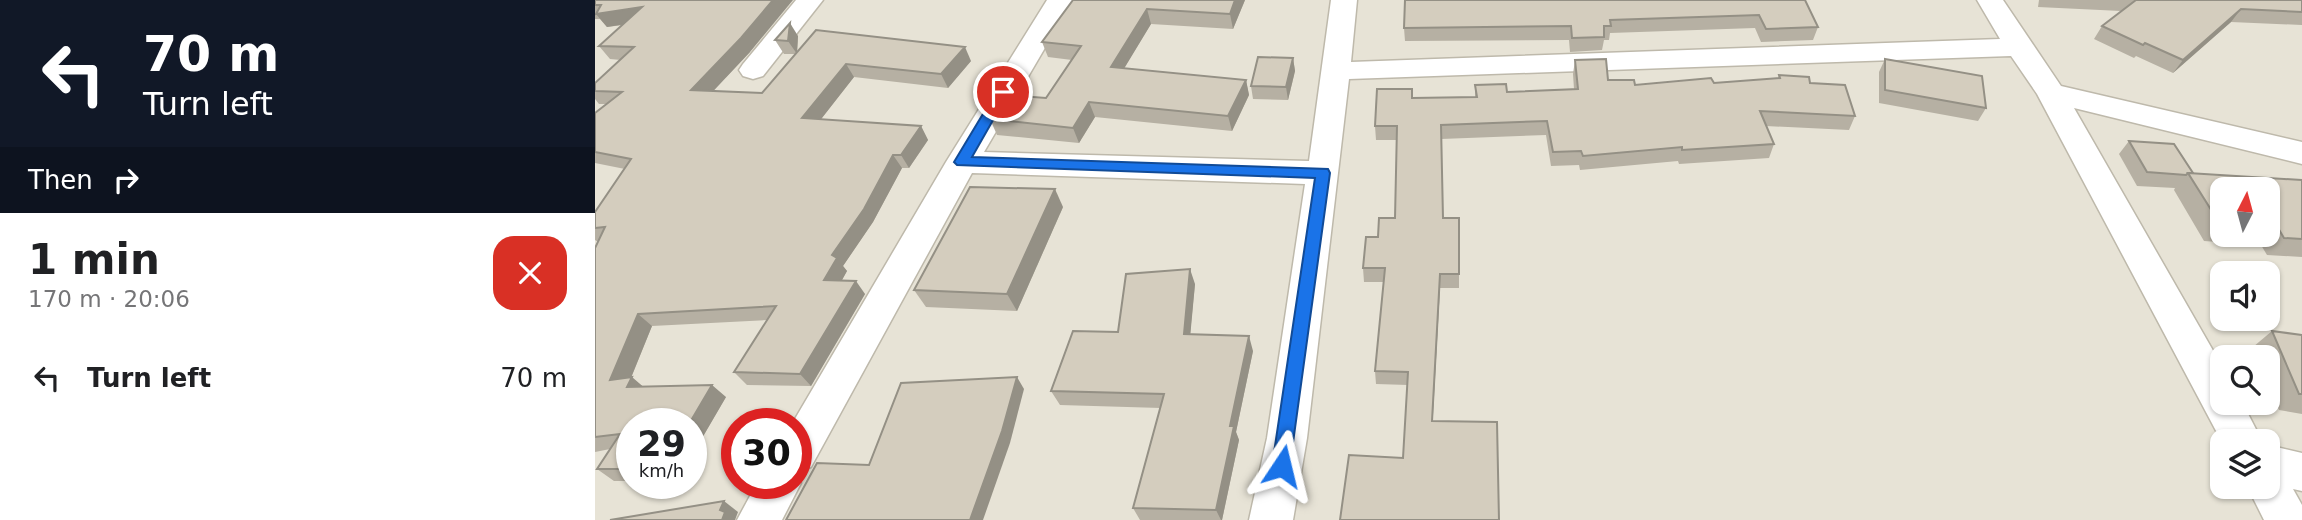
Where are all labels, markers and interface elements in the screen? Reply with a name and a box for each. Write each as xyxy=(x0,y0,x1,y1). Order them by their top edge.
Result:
text: 70 m xyxy=(143,26,279,83)
icon: left xyxy=(28,28,119,119)
pin xyxy=(973,62,1033,122)
icon: arrive xyxy=(984,73,1022,111)
text: Turn left xyxy=(143,85,273,123)
icon: right xyxy=(107,161,145,199)
text: Then xyxy=(28,165,93,195)
north arrow xyxy=(2210,177,2280,247)
map controls xyxy=(2210,177,2280,499)
text: 1 min xyxy=(28,235,160,284)
button: close xyxy=(493,236,567,310)
button: sound xyxy=(2210,261,2280,331)
text: 170 m · 20:06 xyxy=(28,286,190,312)
button: search xyxy=(2210,345,2280,415)
icon: left xyxy=(28,359,66,397)
text: Turn left xyxy=(87,363,211,393)
text: 70 m xyxy=(500,363,567,393)
speed limit sign: 30 xyxy=(721,408,812,499)
text: 29 xyxy=(637,424,686,464)
position arrow xyxy=(1245,429,1319,503)
button: layers xyxy=(2210,429,2280,499)
text: km/h xyxy=(639,460,684,481)

